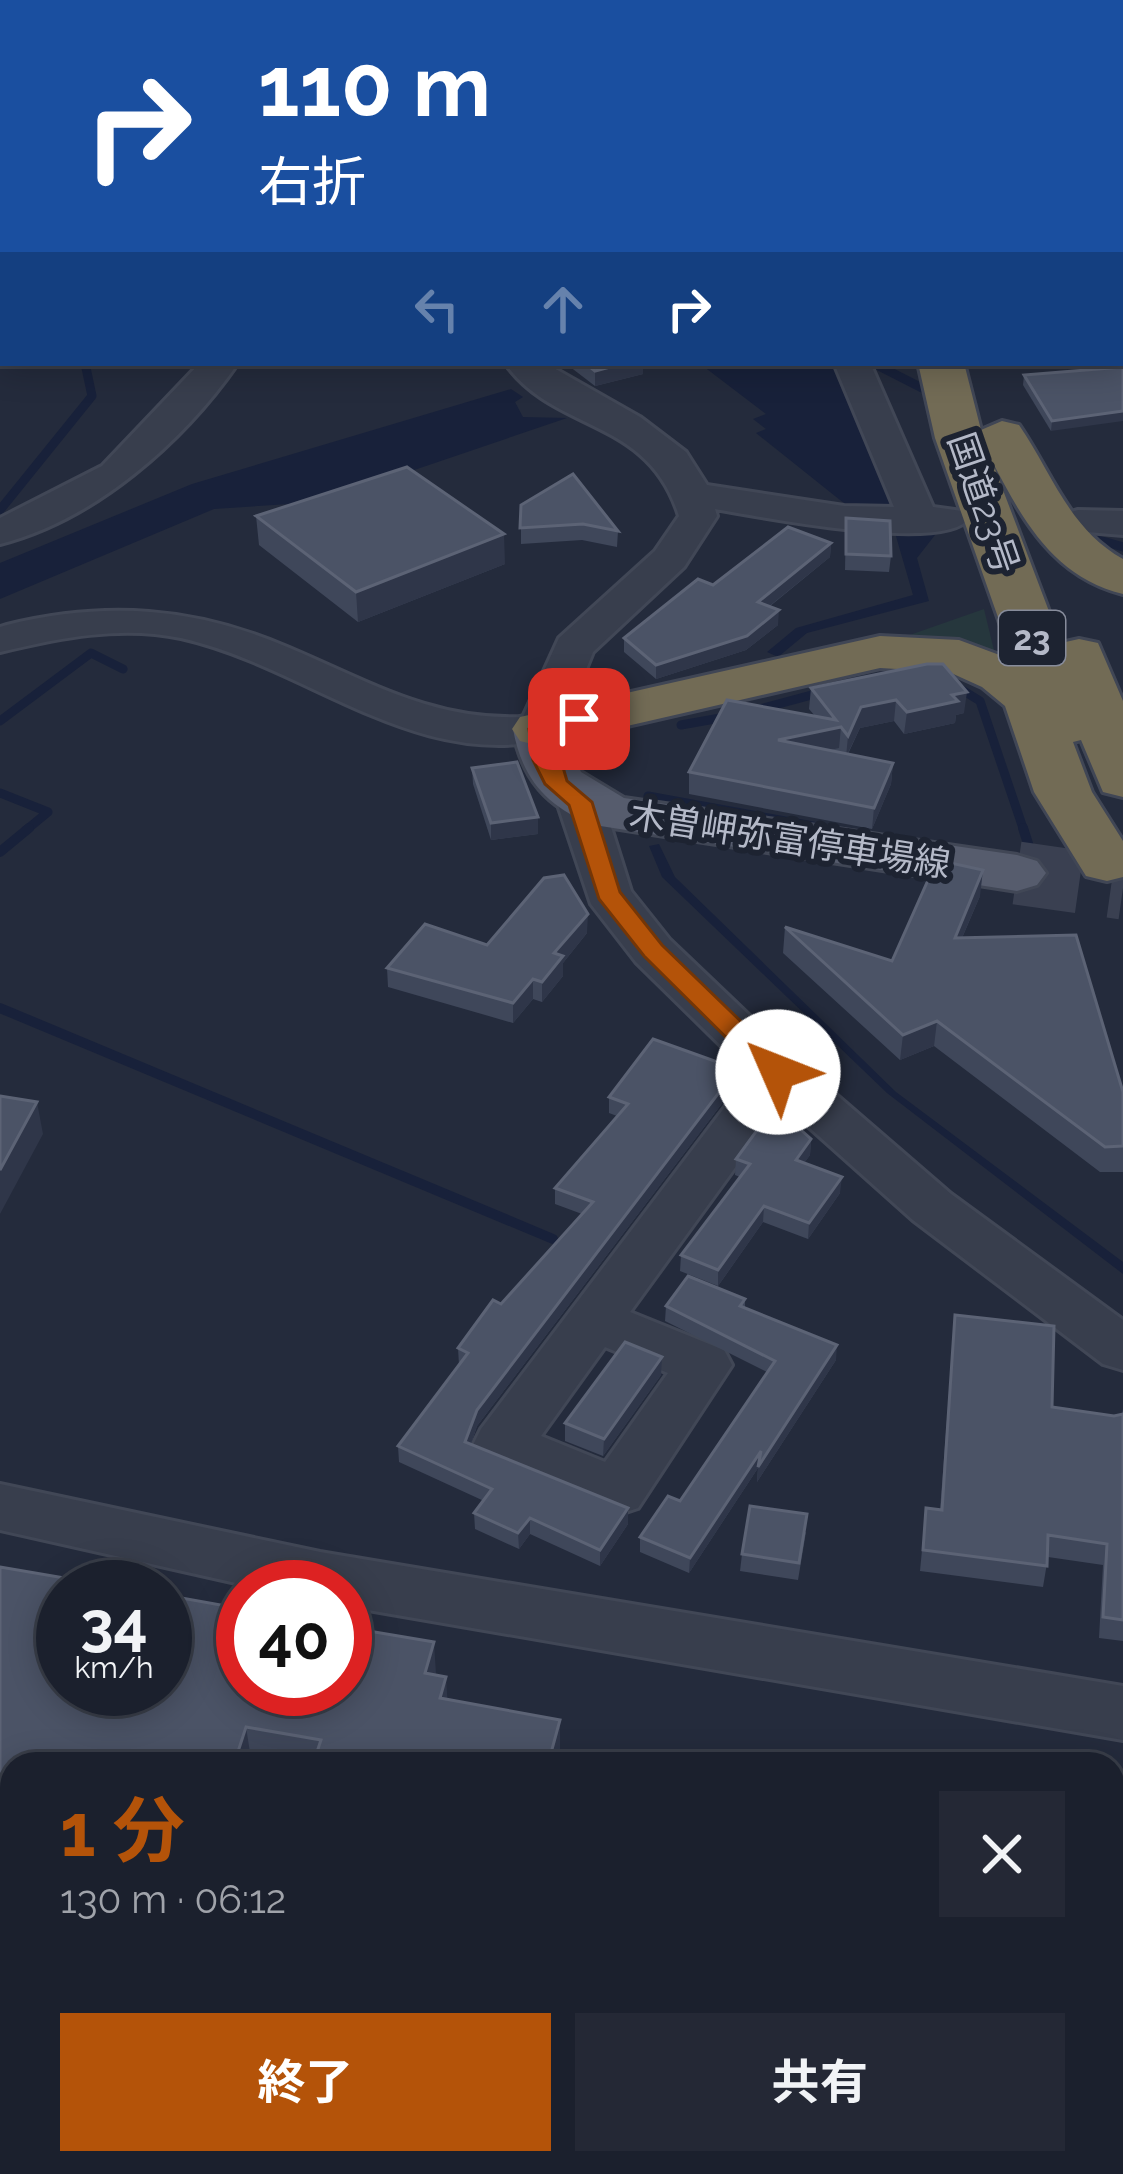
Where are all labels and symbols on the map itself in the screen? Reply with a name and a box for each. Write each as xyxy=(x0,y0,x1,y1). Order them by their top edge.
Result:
street label: 国道23号 xyxy=(940,427,1028,579)
road number: 23 xyxy=(999,611,1065,665)
pin xyxy=(528,668,630,770)
street label: 木曽岬弥富停車場線 xyxy=(627,793,953,885)
position arrow xyxy=(715,1009,841,1135)
speed limit sign: 40 xyxy=(216,1560,372,1716)

